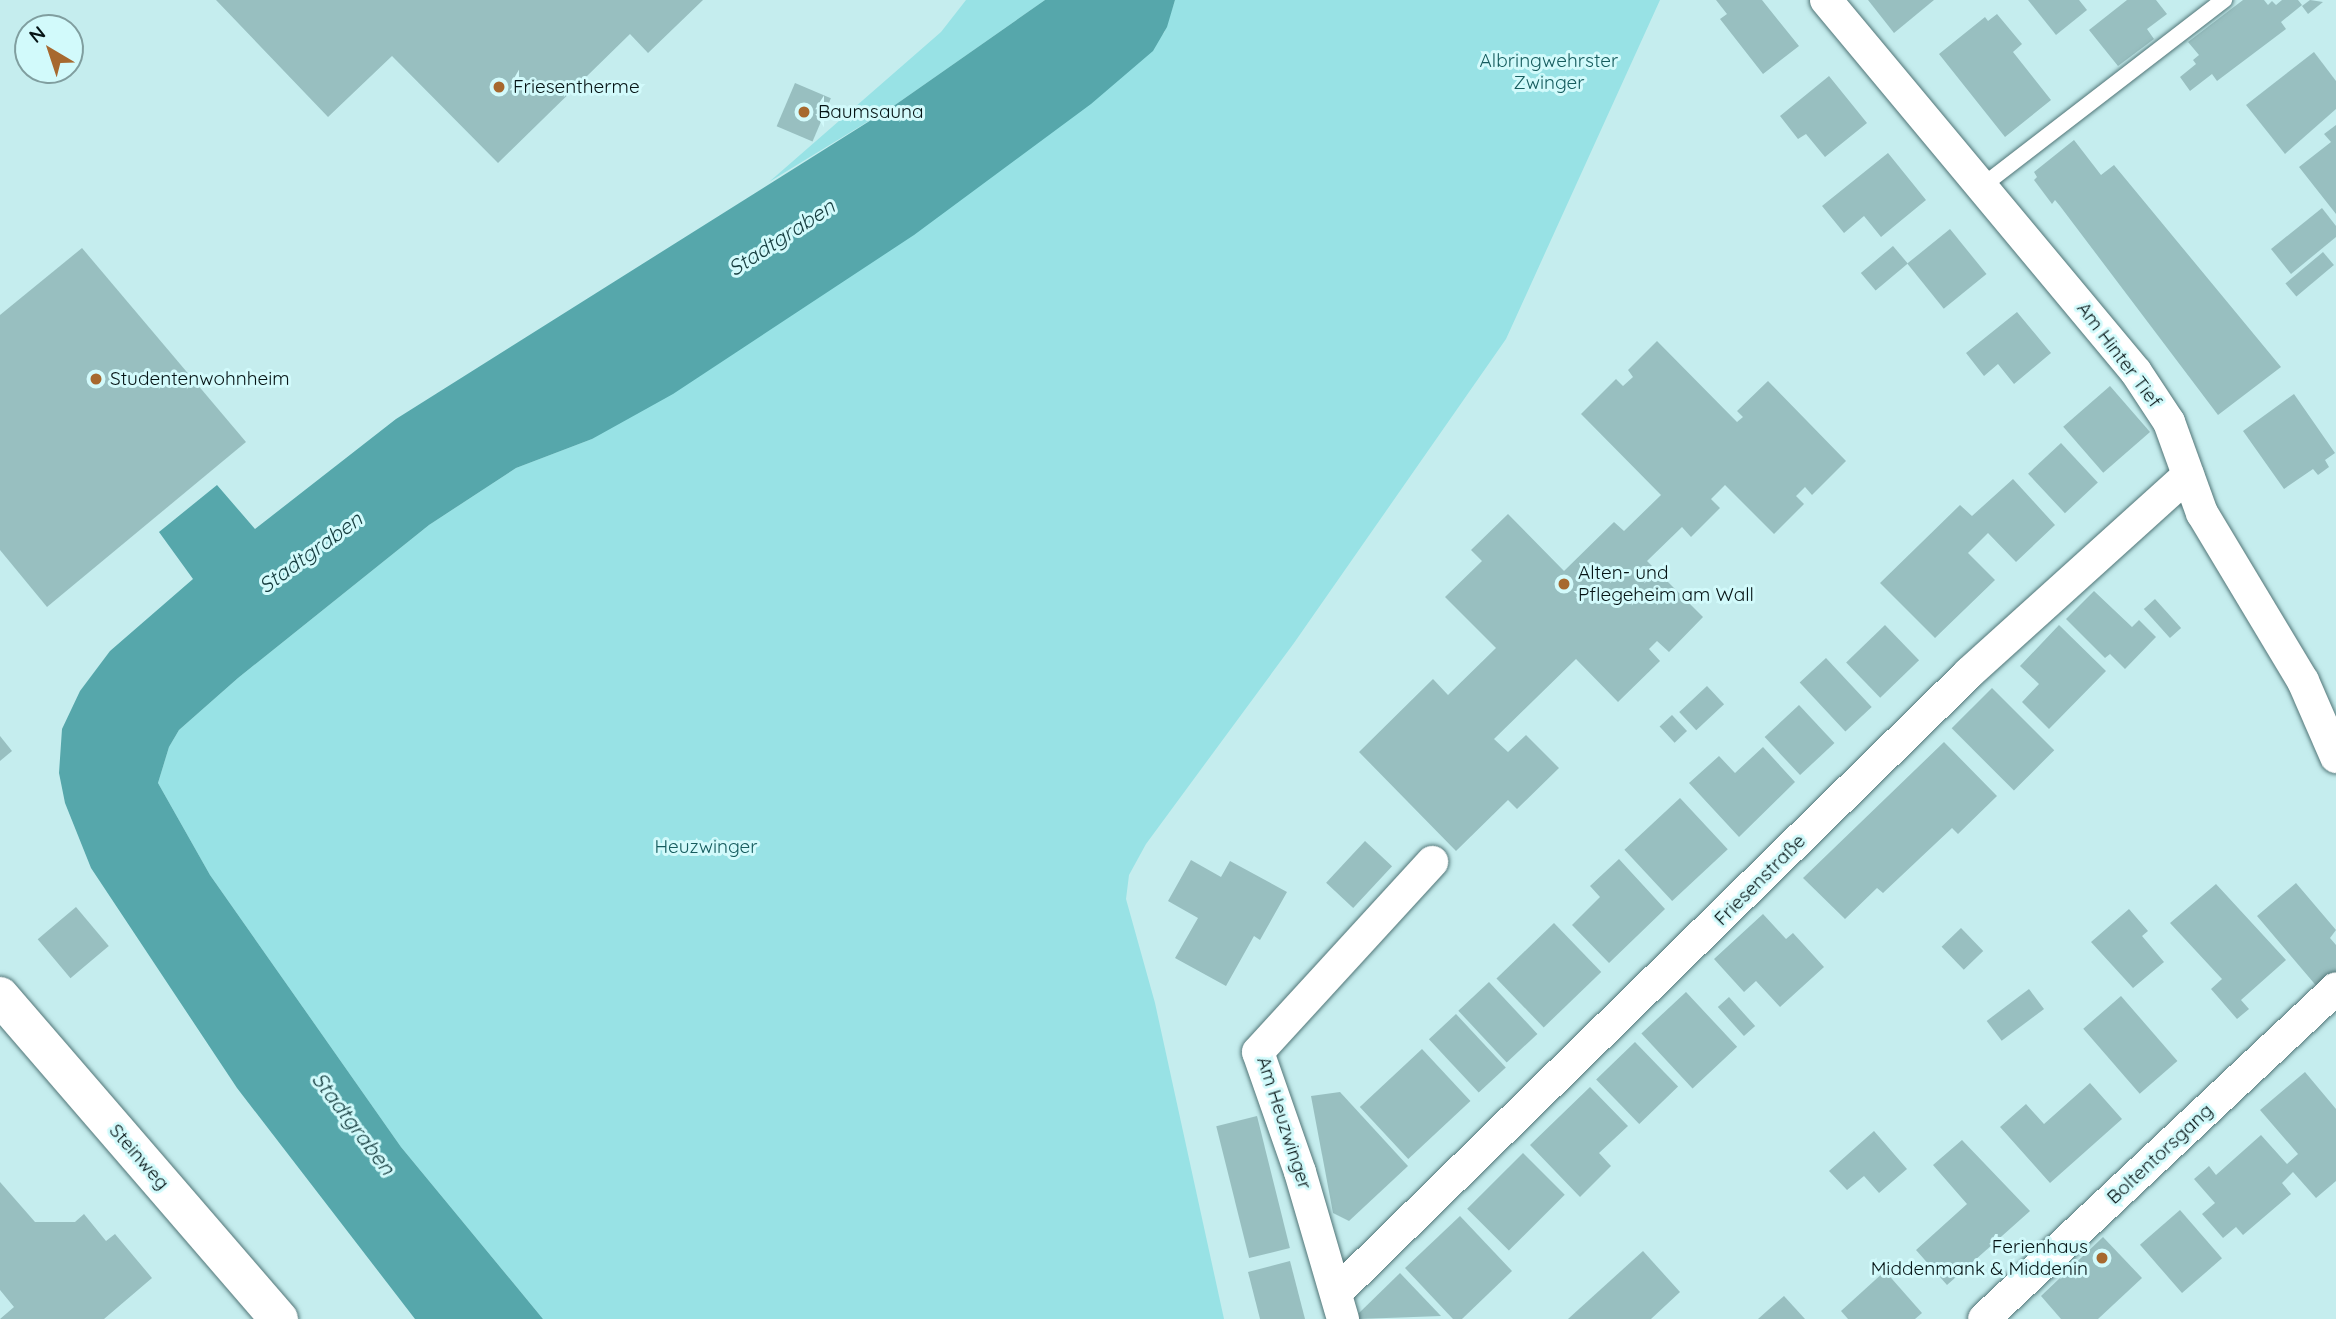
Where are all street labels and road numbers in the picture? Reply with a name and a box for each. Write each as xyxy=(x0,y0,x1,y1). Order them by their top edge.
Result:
street label: Am Hinter Tief xyxy=(2072,298,2166,412)
street label: Friesenstraße xyxy=(1710,830,1810,930)
street label: Am Heuzwinger xyxy=(1252,1054,1316,1192)
street label: Boltentorsgang xyxy=(2102,1099,2218,1209)
street label: Steinweg xyxy=(104,1119,174,1195)

